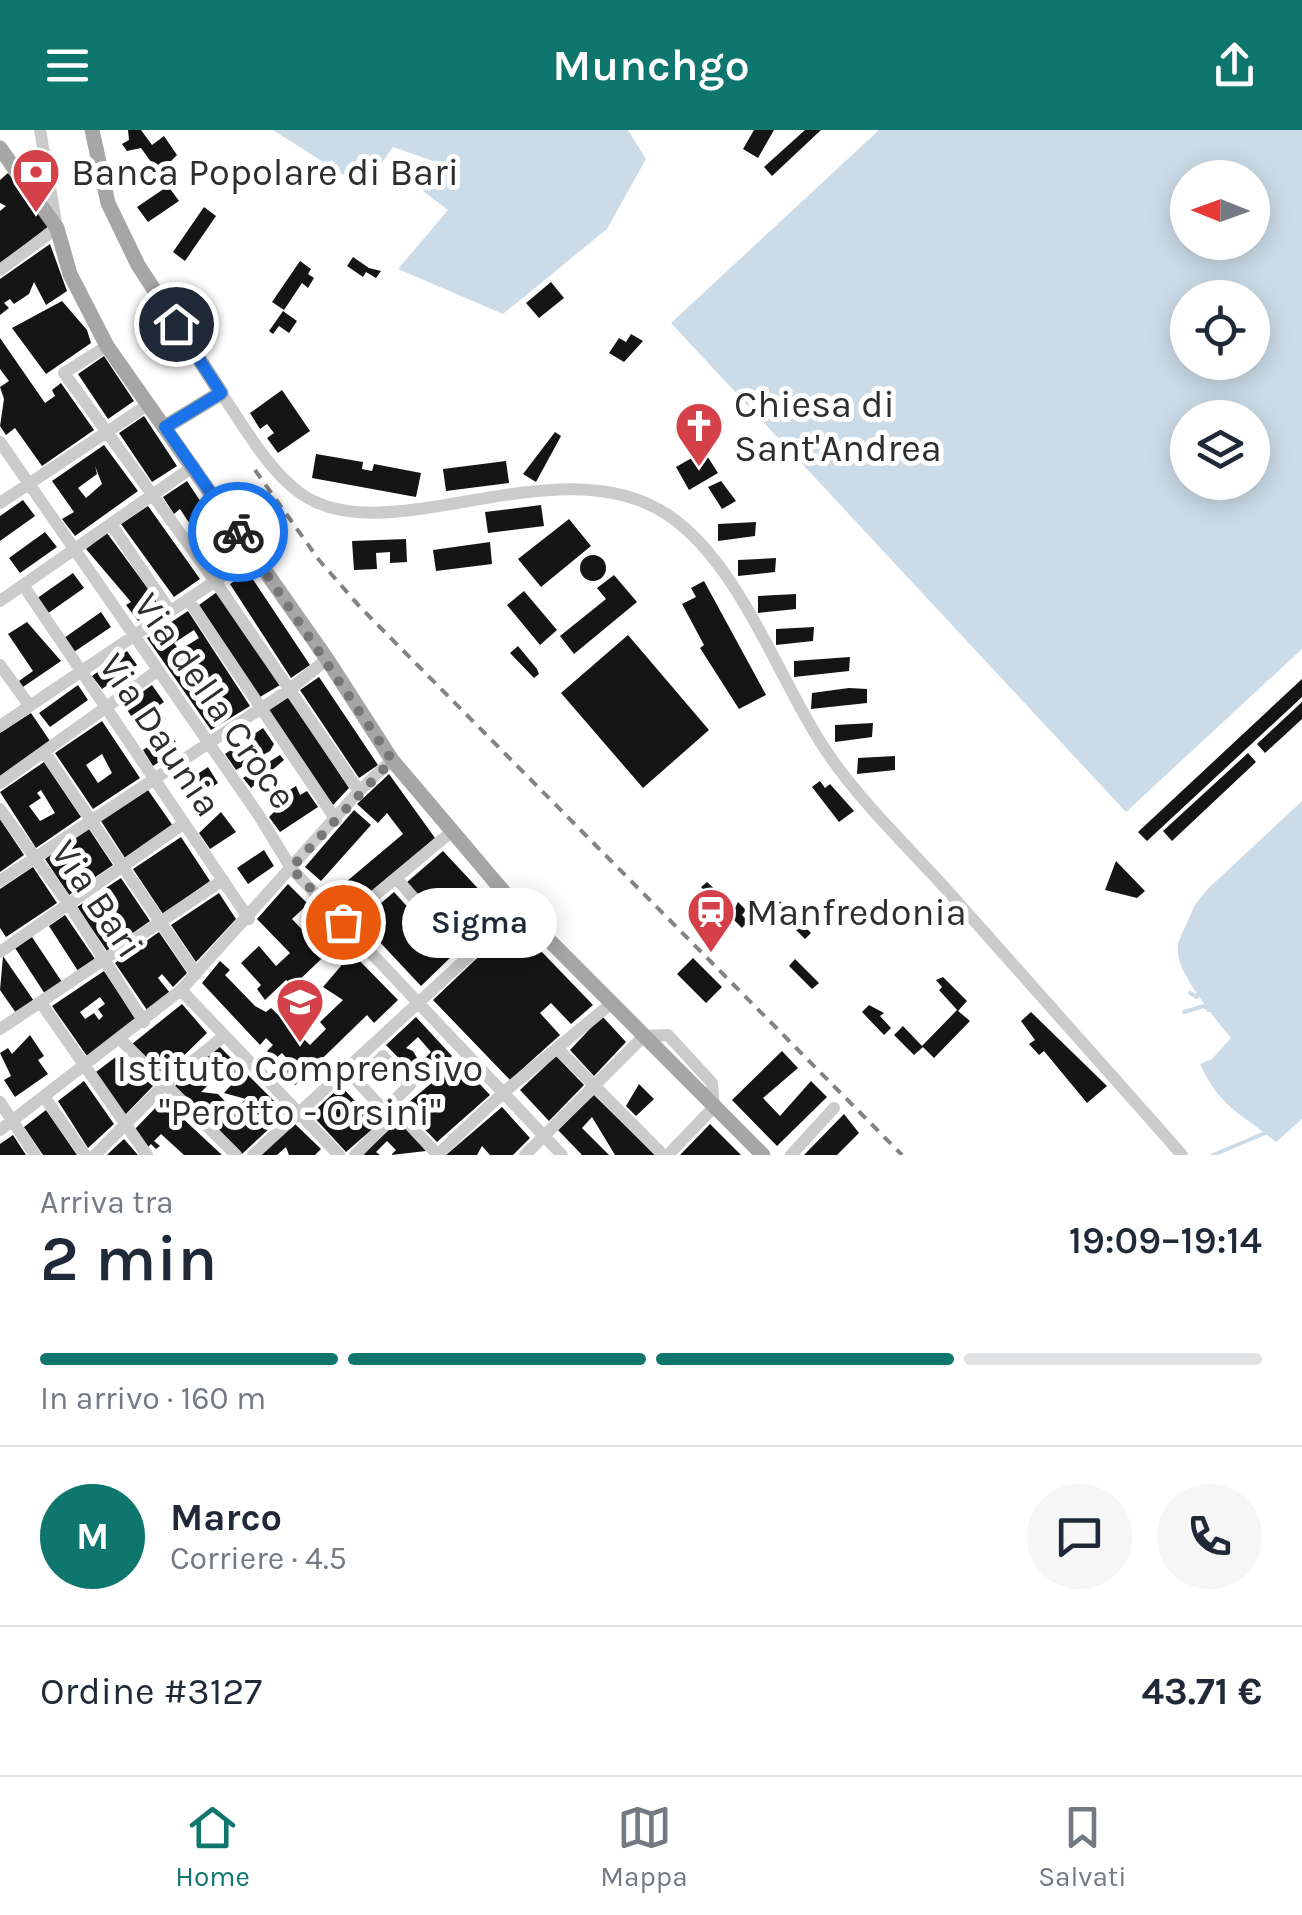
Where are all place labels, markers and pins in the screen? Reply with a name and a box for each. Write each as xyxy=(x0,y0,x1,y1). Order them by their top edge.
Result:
bank icon: Banca Popolare di Bari xyxy=(10,146,62,214)
place label: Banca Popolare di Bari xyxy=(71,150,459,195)
pin xyxy=(134,282,219,367)
place label: Chiesa di Sant'Andrea xyxy=(734,382,942,471)
church icon: Chiesa di Sant'Andrea xyxy=(673,400,725,468)
pin xyxy=(301,880,386,965)
station icon: Manfredonia xyxy=(685,886,737,954)
callout: Sigma xyxy=(403,887,558,957)
place label: Manfredonia xyxy=(746,890,967,935)
school or university icon: Istituto Comprensivo "Perotto - Orsini" xyxy=(274,976,326,1044)
place label: Istituto Comprensivo "Perotto - Orsini" xyxy=(117,1046,483,1135)

